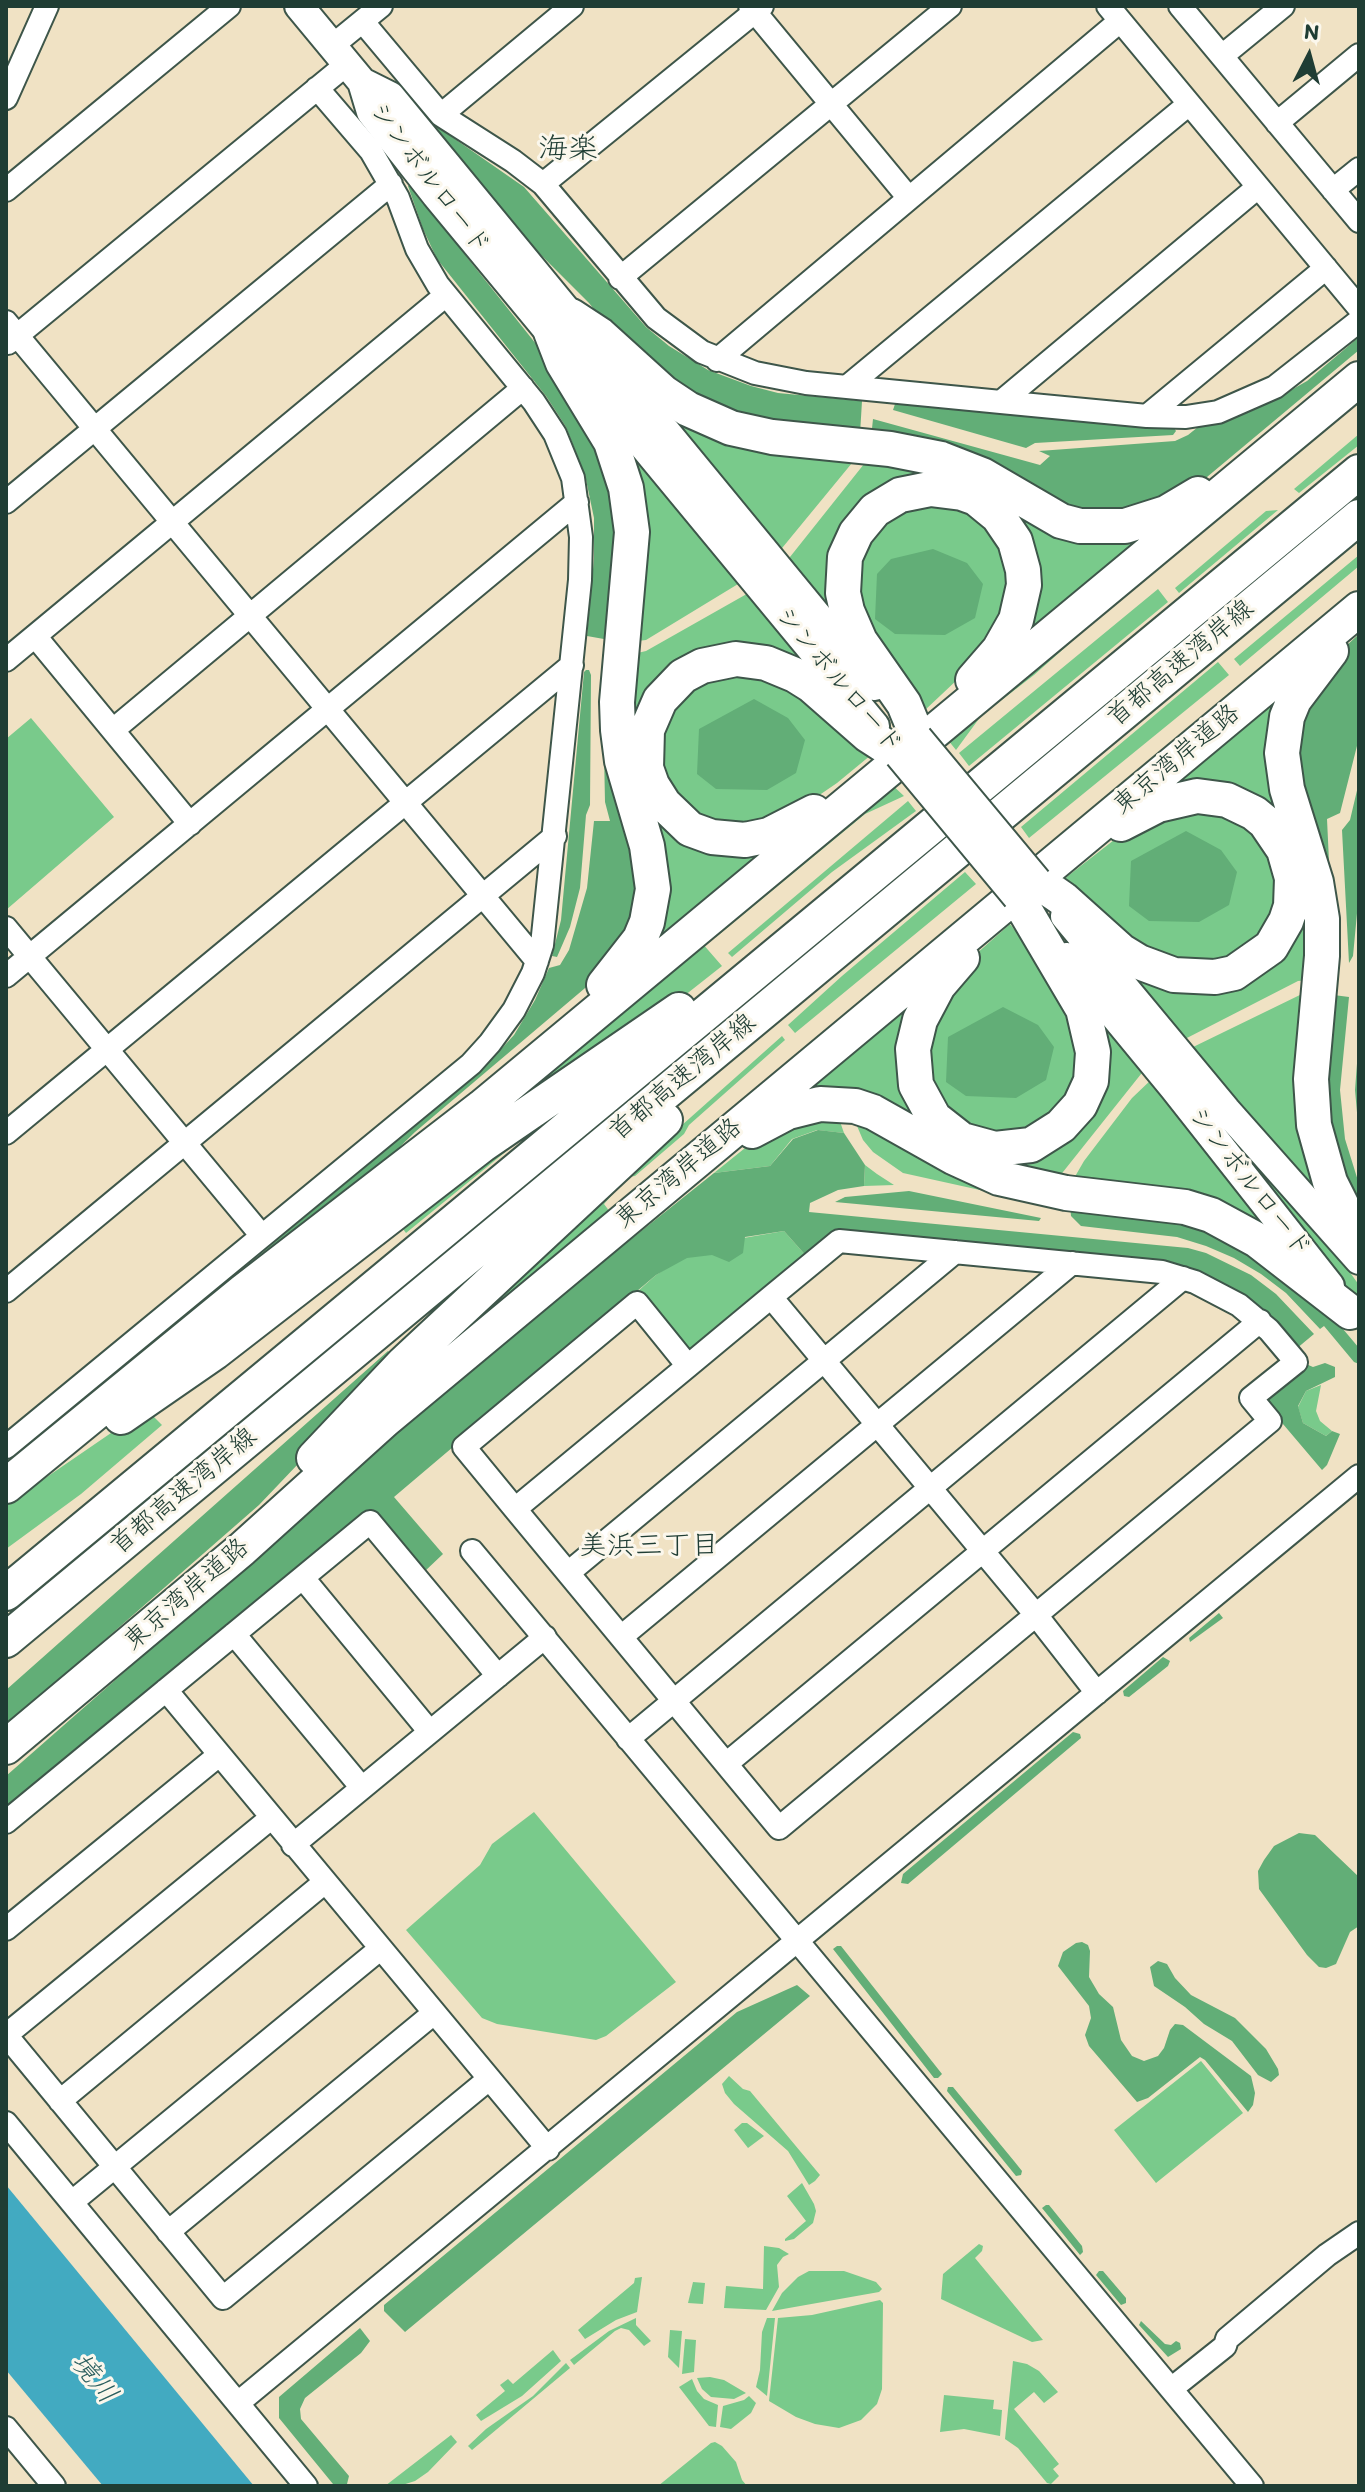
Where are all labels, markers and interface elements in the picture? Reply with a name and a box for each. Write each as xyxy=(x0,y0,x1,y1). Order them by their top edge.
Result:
north arrow xyxy=(1269,16,1349,96)
text: N xyxy=(1303,17,1320,46)
street label: シンボルロード xyxy=(362,97,496,261)
district label: 海楽 xyxy=(538,132,598,168)
street label: 首都高速湾岸線 xyxy=(1101,594,1261,734)
street label: シンボルロード xyxy=(768,601,908,761)
street label: 東京湾岸道路 xyxy=(1107,698,1247,822)
street label: 首都高速湾岸線 xyxy=(603,1008,763,1148)
street label: シンボルロード xyxy=(1181,1102,1317,1264)
street label: 東京湾岸道路 xyxy=(609,1112,749,1236)
street label: 首都高速湾岸線 xyxy=(104,1422,264,1562)
district label: 美浜三丁目 xyxy=(579,1530,719,1564)
street label: 東京湾岸道路 xyxy=(118,1532,256,1658)
water label: 境川 xyxy=(62,2347,124,2411)

